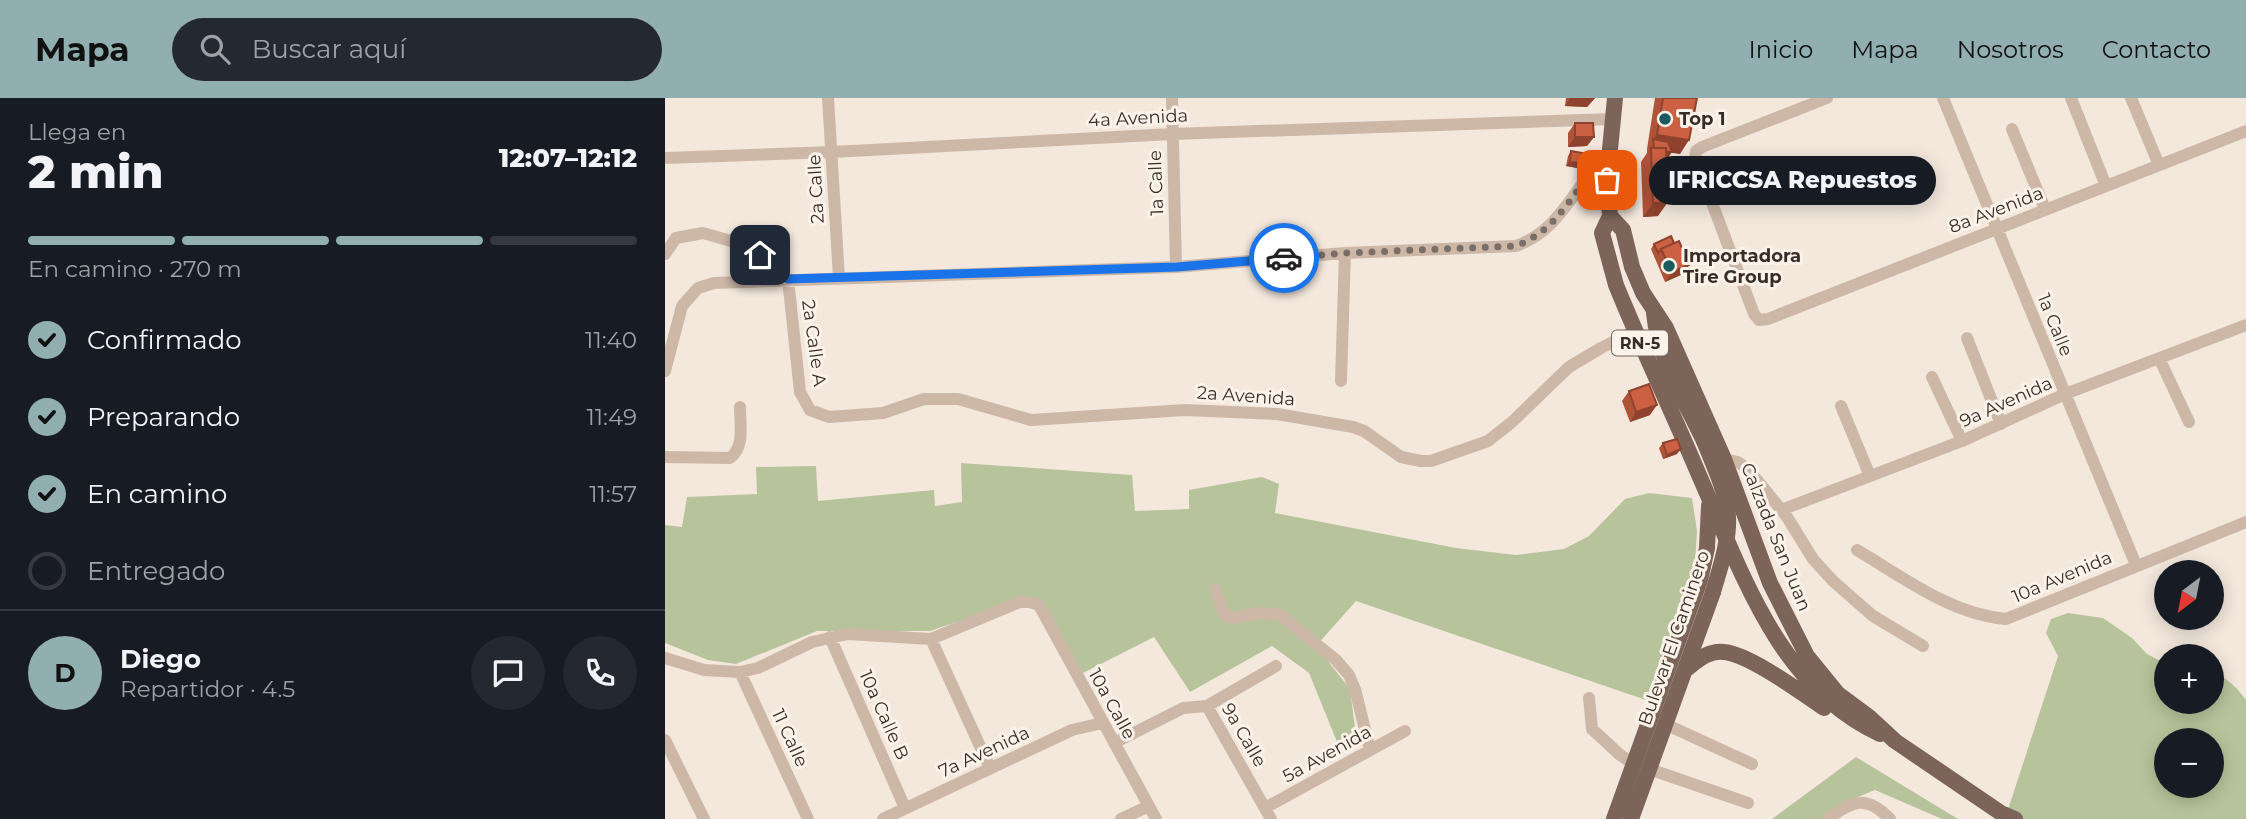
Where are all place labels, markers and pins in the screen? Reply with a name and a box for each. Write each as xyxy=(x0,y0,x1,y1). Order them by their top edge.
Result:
place label: Top 1 xyxy=(1679,108,1726,130)
marker: Top 1 xyxy=(1657,111,1673,127)
pin xyxy=(1577,150,1637,210)
callout: IFRICCSA Repuestos xyxy=(1649,155,1936,204)
pin xyxy=(730,225,790,285)
place label: Importadora Tire Group xyxy=(1683,245,1801,288)
marker: Importadora Tire Group xyxy=(1661,258,1677,274)

